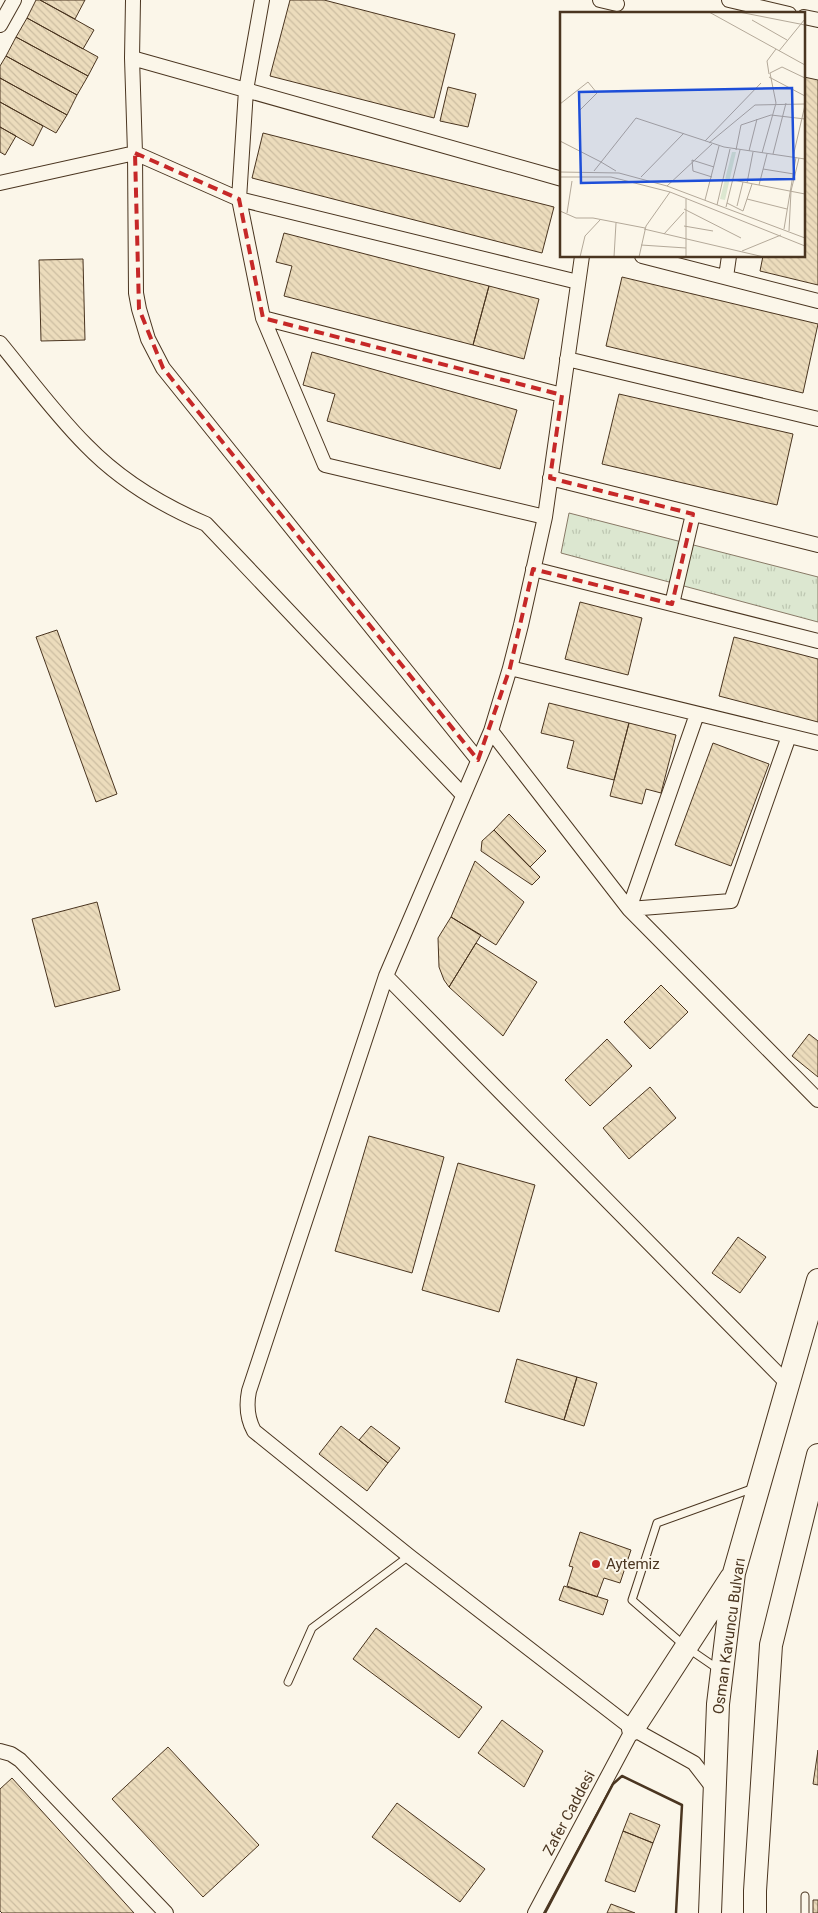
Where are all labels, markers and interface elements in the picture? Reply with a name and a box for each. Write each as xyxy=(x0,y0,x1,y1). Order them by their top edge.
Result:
inset map xyxy=(560,12,806,258)
place label: Aytemiz xyxy=(606,1555,660,1573)
street label: Osman Kavuncu Bulvarı xyxy=(709,1557,749,1715)
marker: Aytemiz xyxy=(590,1558,602,1570)
street label: Zafer Caddesi xyxy=(539,1768,599,1858)

